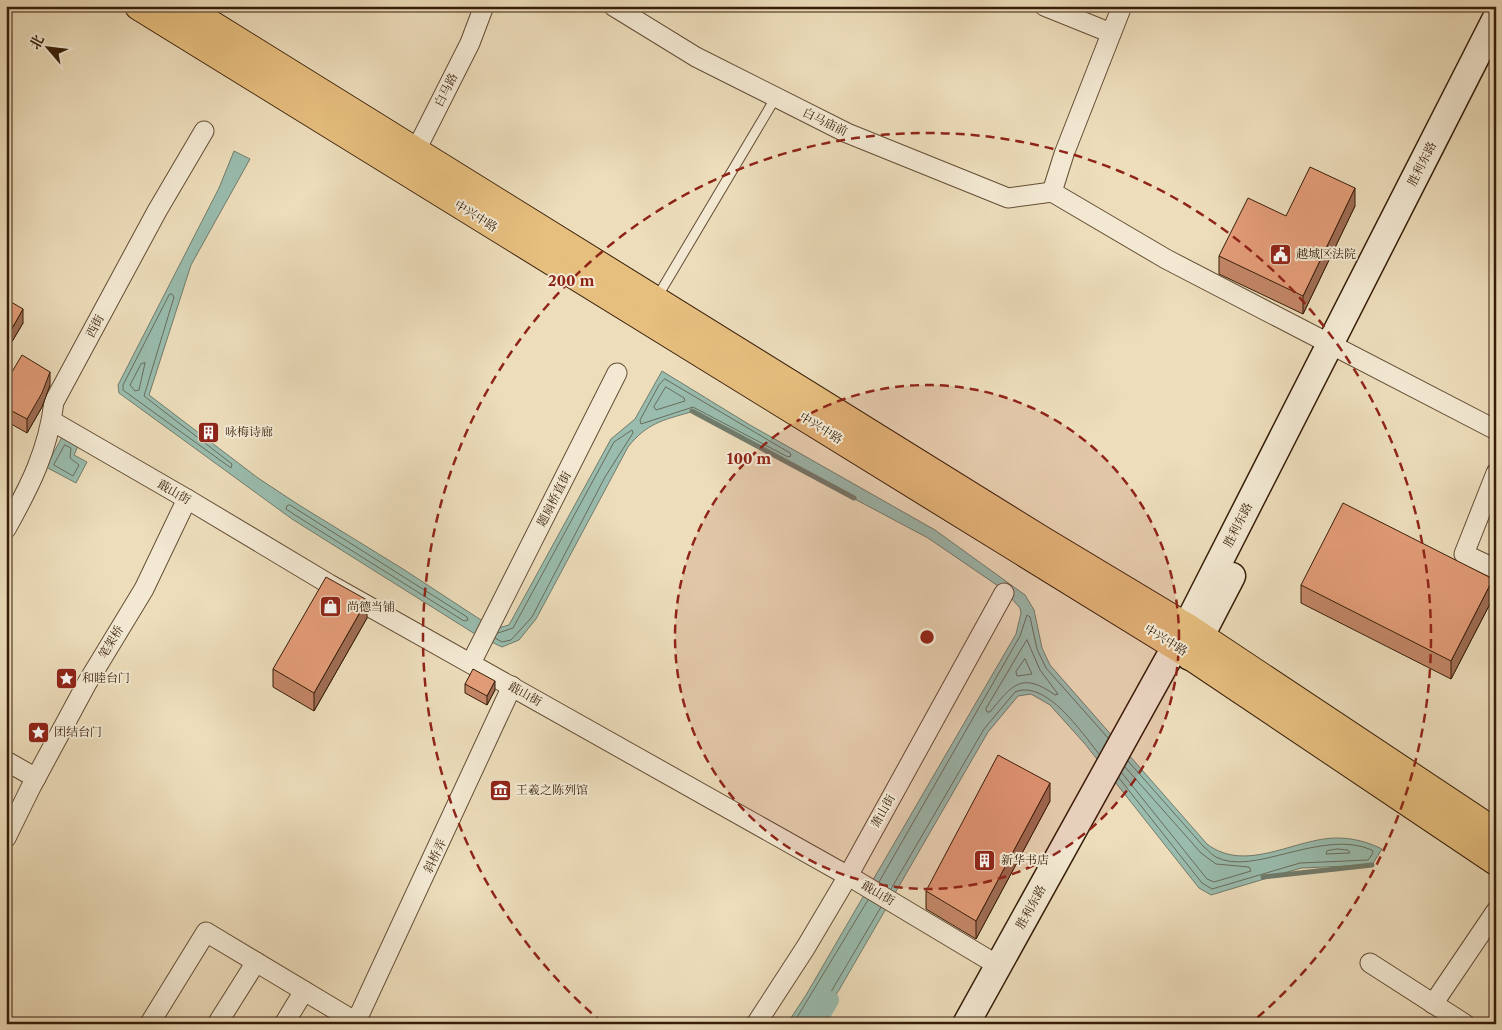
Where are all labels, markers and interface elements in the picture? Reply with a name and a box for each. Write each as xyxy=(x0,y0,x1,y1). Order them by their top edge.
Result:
north arrow xyxy=(22,22,72,72)
text: 北 xyxy=(25,31,48,52)
street label: 白马路 xyxy=(431,70,460,109)
street label: 白马庙前 xyxy=(800,104,850,139)
street label: 胜利东路 xyxy=(1404,139,1439,189)
street label: 中兴中路 xyxy=(452,196,501,235)
public building icon: 越城区法院 xyxy=(1268,242,1292,266)
place label: 越城区法院 xyxy=(1296,246,1356,261)
text: 200 m xyxy=(548,271,594,290)
street label: 西街 xyxy=(82,311,107,340)
street label: 中兴中路 xyxy=(797,408,846,447)
building icon: 咏梅诗廊 xyxy=(197,420,221,444)
place label: 咏梅诗廊 xyxy=(225,424,273,439)
text: 100 m xyxy=(727,449,771,468)
street label: 题扇桥直街 xyxy=(533,468,574,529)
street label: 蕺山街 xyxy=(155,476,194,508)
street label: 胜利东路 xyxy=(1220,500,1255,550)
shop icon: 尚德当铺 xyxy=(319,595,343,619)
place label: 尚德当铺 xyxy=(347,599,395,614)
street label: 中兴中路 xyxy=(1142,620,1191,659)
street label: 笔架桥 xyxy=(95,622,126,661)
centre of rings xyxy=(918,628,936,646)
place icon: 和睦台门 xyxy=(54,666,78,690)
place label: 和睦台门 xyxy=(82,670,130,685)
street label: 蕺山街 xyxy=(506,678,545,709)
place icon: 团结台门 xyxy=(26,720,50,744)
place label: 团结台门 xyxy=(54,724,102,739)
museum icon: 王羲之陈列馆 xyxy=(488,778,512,802)
place label: 王羲之陈列馆 xyxy=(516,782,588,797)
street label: 萧山街 xyxy=(867,791,898,830)
street label: 斜桥弄 xyxy=(420,836,449,875)
building icon: 新华书店 xyxy=(973,848,997,872)
place label: 新华书店 xyxy=(1001,852,1049,867)
street label: 蕺山街 xyxy=(859,877,898,909)
street label: 胜利东路 xyxy=(1012,882,1049,931)

